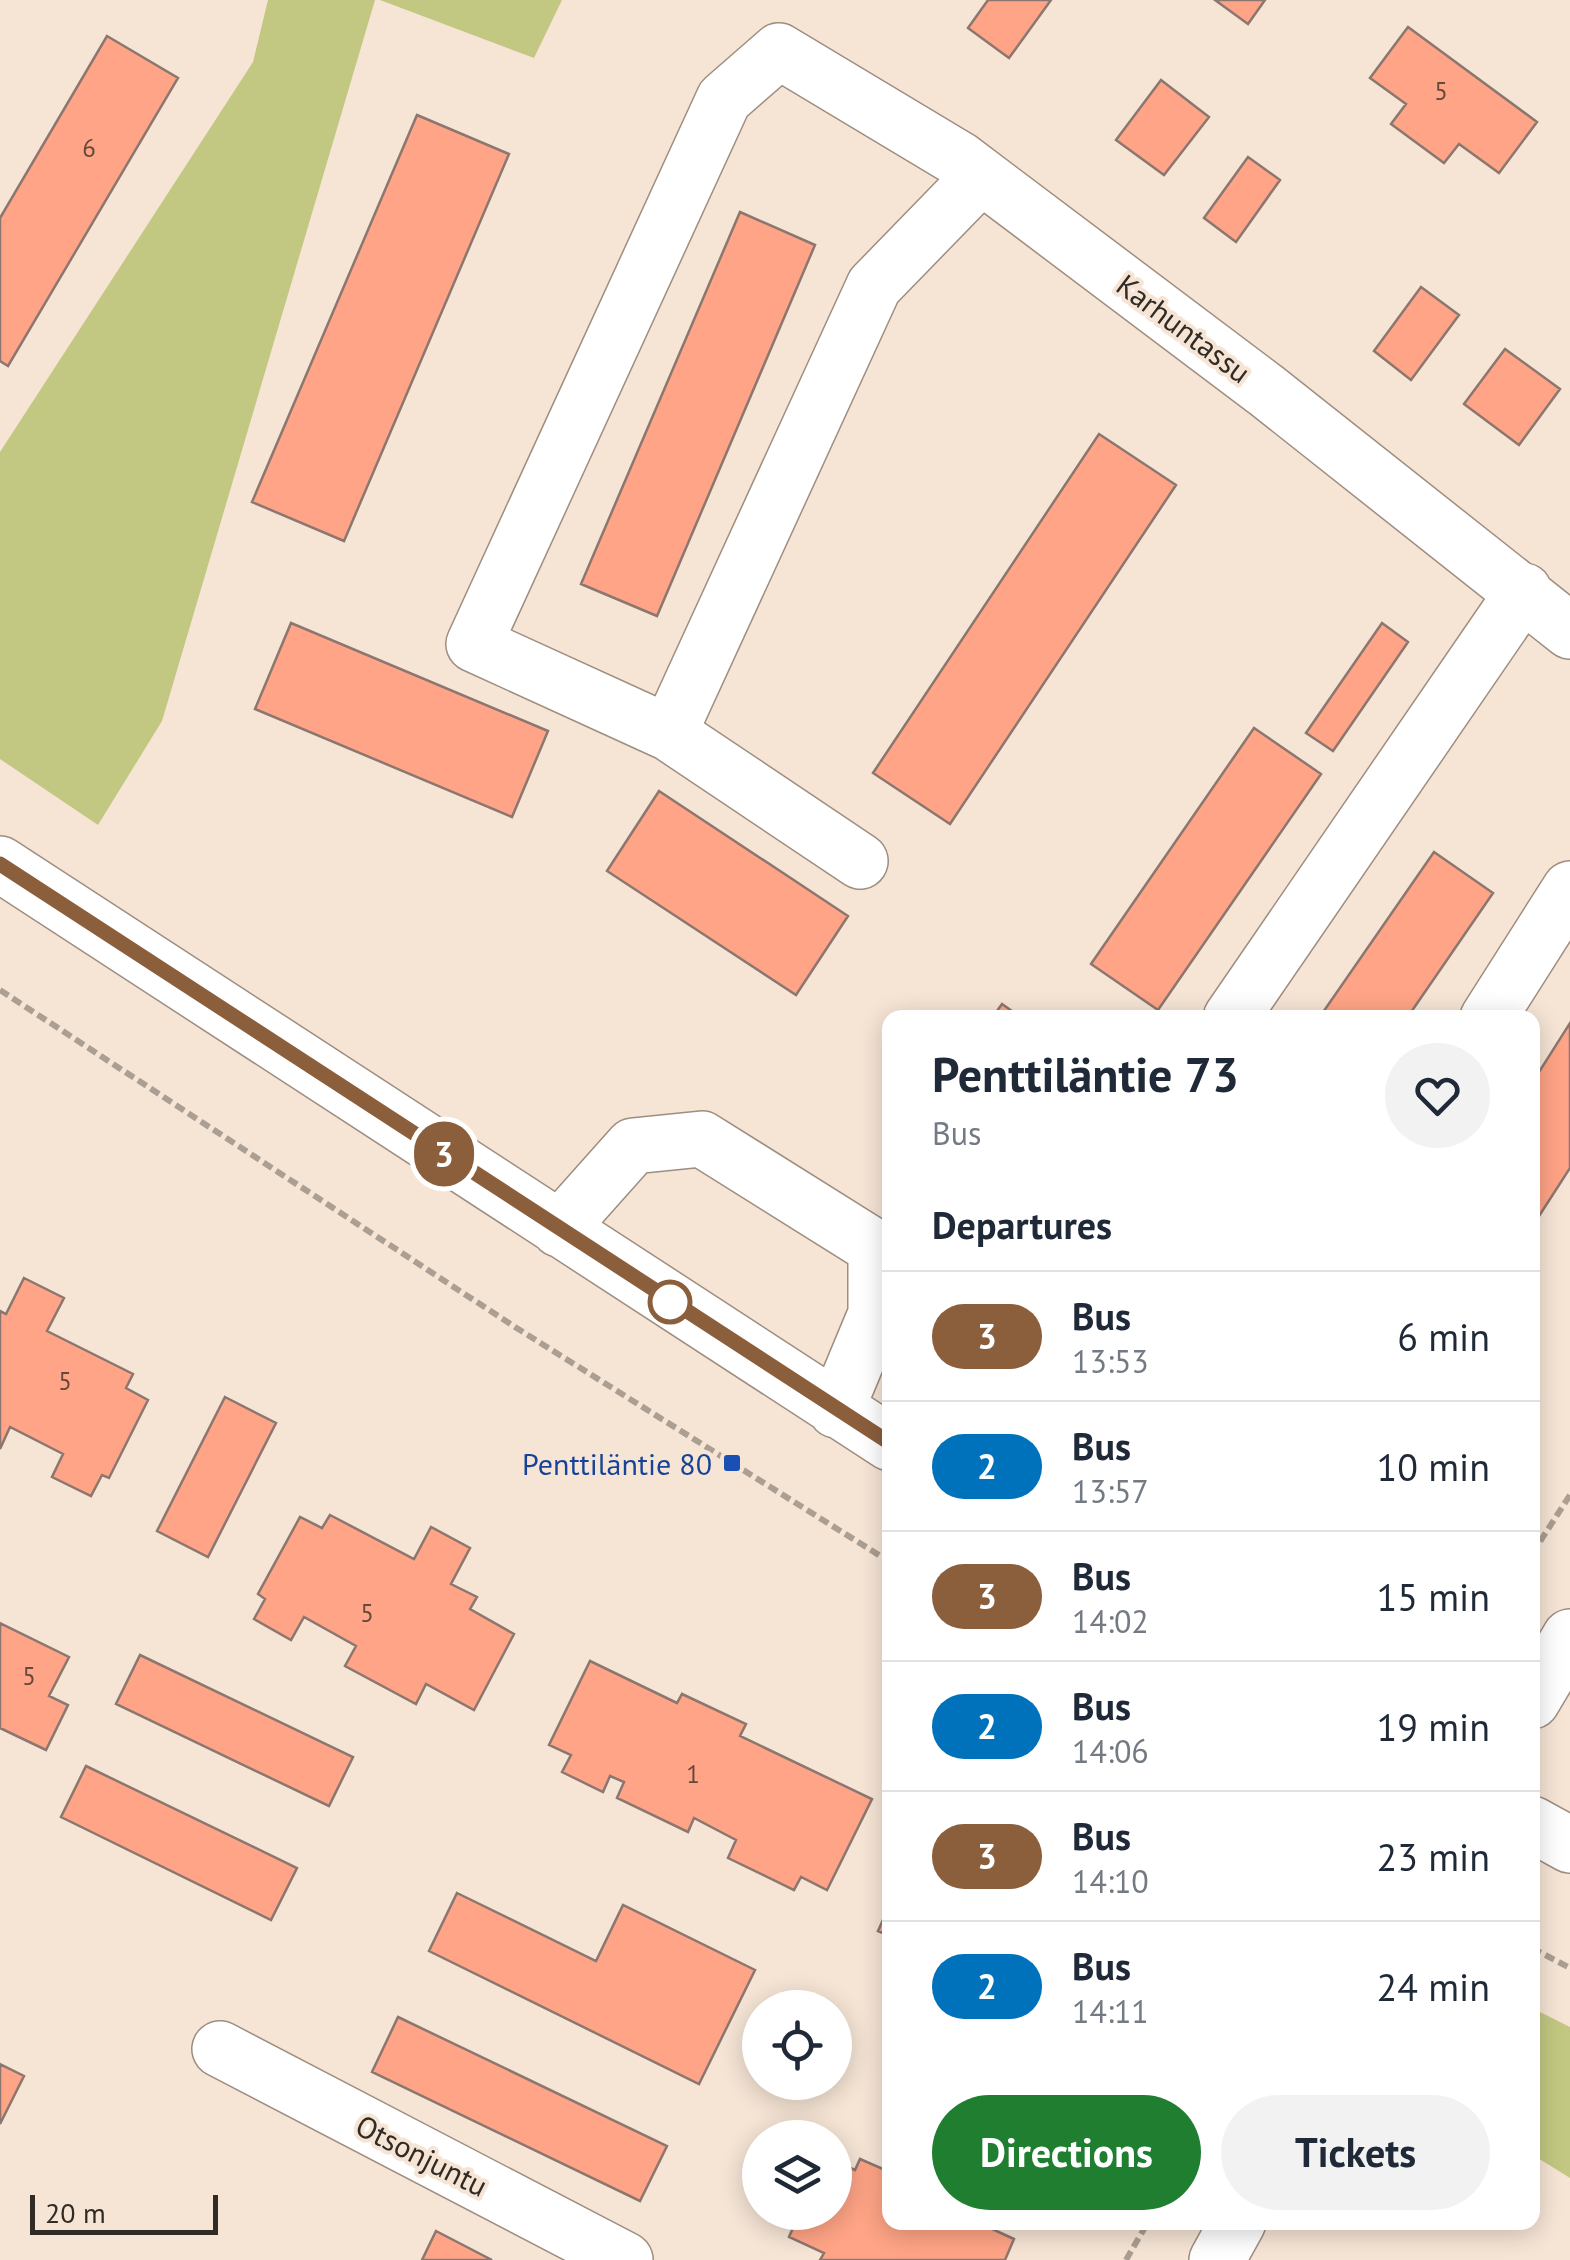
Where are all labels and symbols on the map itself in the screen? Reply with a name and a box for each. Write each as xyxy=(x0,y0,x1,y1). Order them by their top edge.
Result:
house number: 5 xyxy=(1434,75,1448,107)
house number: 6 xyxy=(82,132,96,164)
street label: Karhuntassu xyxy=(1109,265,1259,391)
line badge: 3 xyxy=(412,1122,476,1186)
unlabelled marker xyxy=(649,1281,691,1323)
house number: 5 xyxy=(58,1365,72,1397)
place label: Penttiläntie 80 xyxy=(522,1444,712,1483)
marker: Penttiläntie 80 xyxy=(721,1452,743,1474)
house number: 5 xyxy=(360,1597,374,1629)
house number: 5 xyxy=(22,1660,36,1692)
house number: 1 xyxy=(686,1758,700,1790)
street label: Otsonjuntu xyxy=(350,2105,494,2205)
scale bar xyxy=(30,2190,218,2234)

